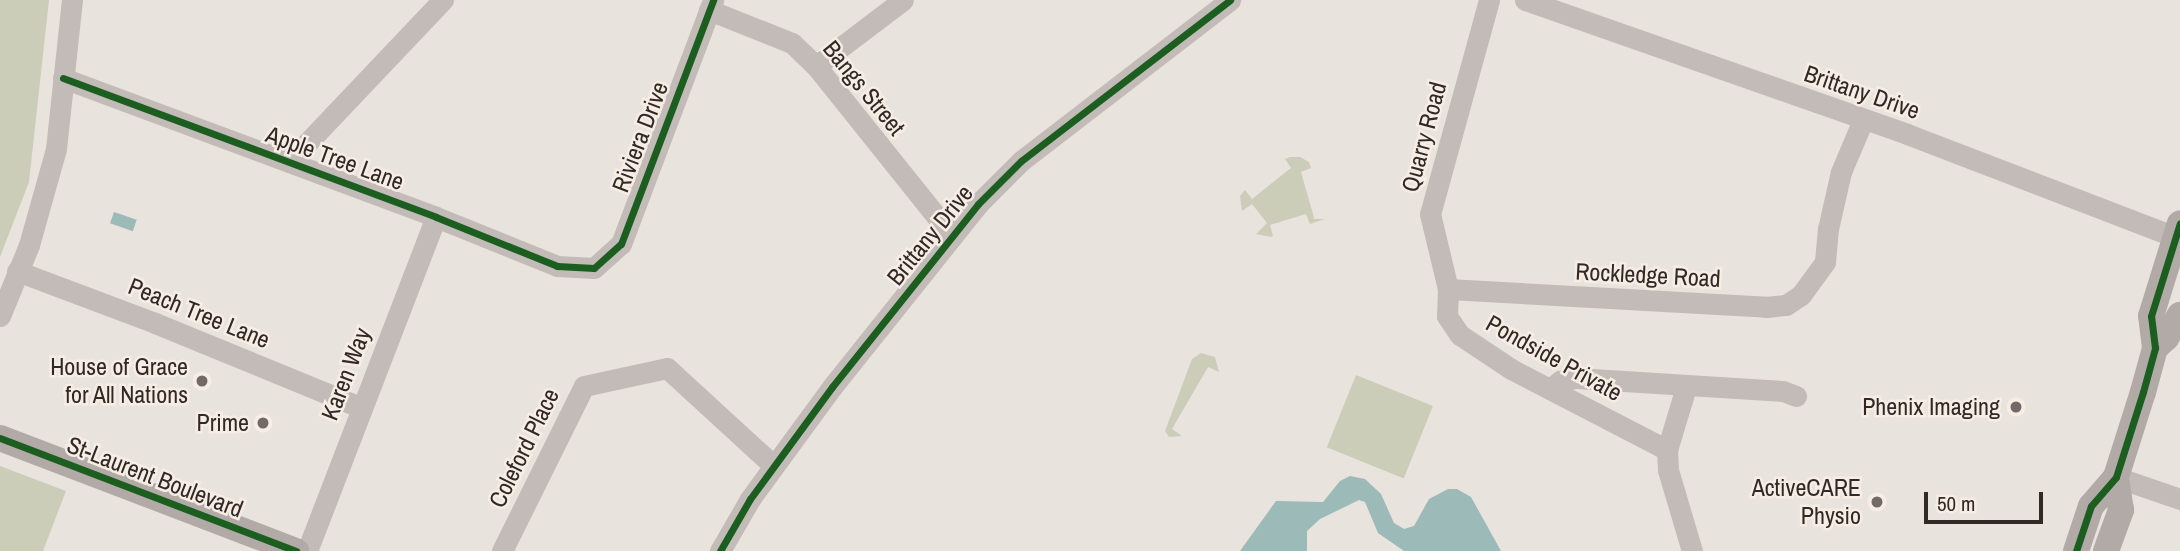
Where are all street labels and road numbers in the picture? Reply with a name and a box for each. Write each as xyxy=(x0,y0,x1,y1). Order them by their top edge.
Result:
street label: Bangs Street xyxy=(817,35,911,141)
street label: Brittany Drive xyxy=(1800,59,1924,125)
street label: Riviera Drive xyxy=(606,78,674,196)
street label: Quarry Road xyxy=(1396,79,1452,195)
street label: Apple Tree Lane xyxy=(262,120,408,196)
street label: Brittany Drive xyxy=(881,179,979,291)
street label: Rockledge Road xyxy=(1575,257,1721,293)
street label: Peach Tree Lane xyxy=(124,272,274,354)
street label: Pondside Private xyxy=(1481,309,1627,407)
street label: Karen Way xyxy=(315,324,377,424)
street label: Coleford Place xyxy=(483,384,565,512)
street label: St-Laurent Boulevard xyxy=(63,430,247,524)

